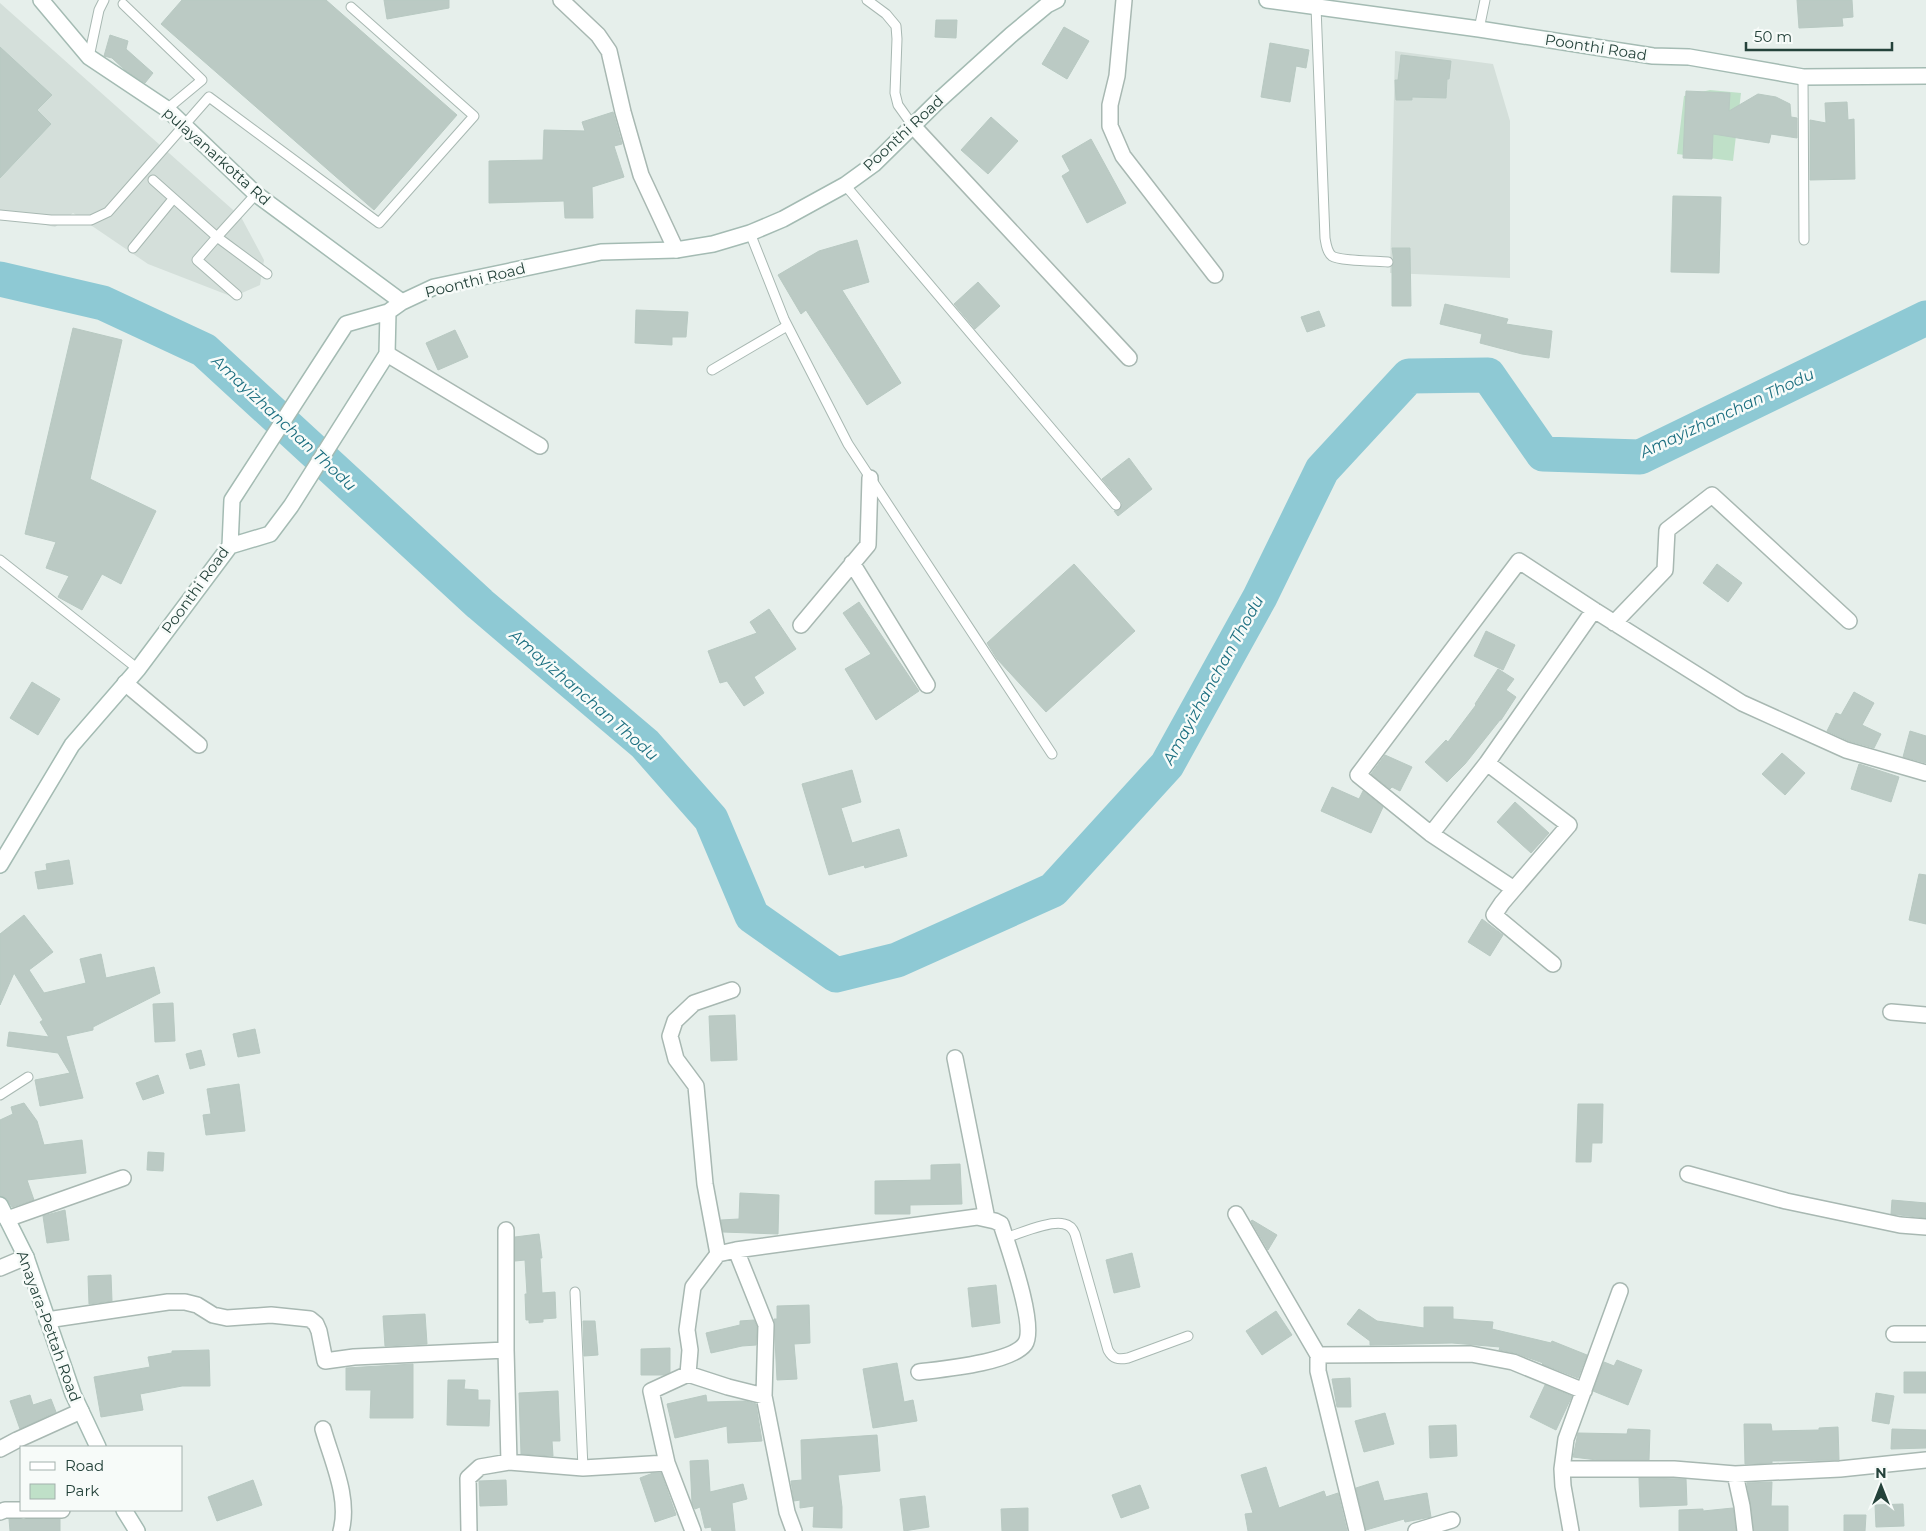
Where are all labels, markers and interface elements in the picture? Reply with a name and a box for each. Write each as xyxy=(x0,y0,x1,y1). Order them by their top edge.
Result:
scale bar xyxy=(1746,20,1892,52)
text: 50 m xyxy=(1754,27,1792,46)
street label: Poonthi Road xyxy=(1544,30,1648,64)
street label: Poonthi Road xyxy=(859,91,947,175)
street label: pulayanarkotta Rd xyxy=(159,103,275,209)
street label: Poonthi Road xyxy=(423,258,527,302)
water label: Amayizhanchan Thodu xyxy=(207,351,360,495)
water label: Amayizhanchan Thodu xyxy=(1636,364,1817,462)
street label: Poonthi Road xyxy=(157,543,233,637)
water label: Amayizhanchan Thodu xyxy=(1158,592,1267,769)
water label: Amayizhanchan Thodu xyxy=(505,625,662,765)
street label: Anayara-Pettah Road xyxy=(13,1248,85,1404)
legend xyxy=(20,1446,182,1511)
text: Road xyxy=(65,1456,104,1475)
north arrow xyxy=(1856,1461,1906,1511)
text: N xyxy=(1875,1464,1887,1482)
text: Park xyxy=(65,1481,99,1500)

